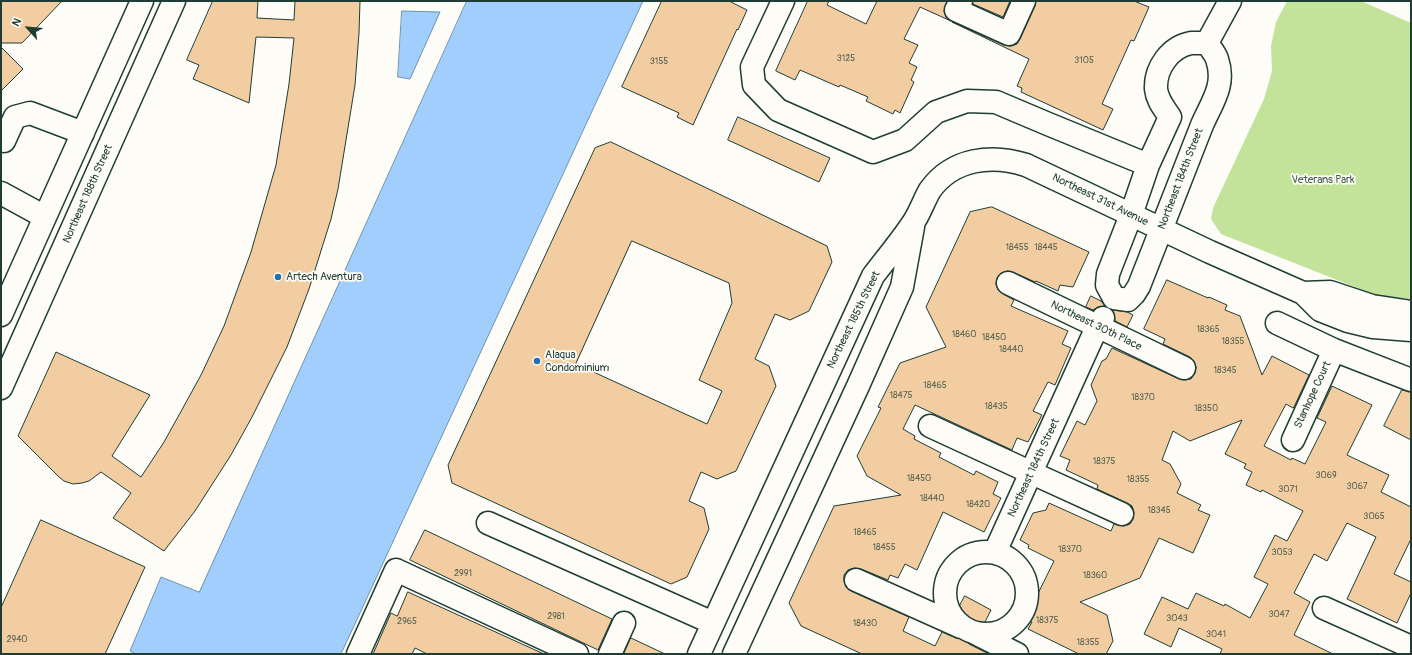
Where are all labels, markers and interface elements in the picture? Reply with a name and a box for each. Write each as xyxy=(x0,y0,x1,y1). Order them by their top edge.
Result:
north arrow xyxy=(8,8,48,48)
text: N xyxy=(9,16,24,29)
house number: 3125 xyxy=(837,54,855,64)
house number: 3105 xyxy=(1074,56,1094,66)
house number: 3155 xyxy=(650,57,668,67)
street label: Northeast 184th Street xyxy=(1156,127,1206,231)
street label: Northeast 188th Street xyxy=(60,143,116,245)
street label: Northeast 31st Avenue xyxy=(1050,171,1150,229)
park label: Veterans Park xyxy=(1291,173,1355,187)
house number: 18455 xyxy=(1005,243,1029,253)
house number: 18445 xyxy=(1034,243,1058,253)
street label: Northeast 185th Street xyxy=(825,269,883,371)
place label: Artech Aventura xyxy=(286,270,362,284)
marker: Artech Aventura xyxy=(273,272,283,282)
street label: Northeast 30th Place xyxy=(1048,298,1144,354)
house number: 18365 xyxy=(1196,325,1220,335)
house number: 18460 xyxy=(952,330,976,340)
house number: 18450 xyxy=(982,333,1006,343)
house number: 18355 xyxy=(1222,337,1244,347)
house number: 18440 xyxy=(999,345,1023,355)
place label: Alaqua Condominium xyxy=(545,348,609,374)
marker: Alaqua Condominium xyxy=(532,356,542,366)
street label: Stanhope Court xyxy=(1292,359,1334,431)
house number: 18345 xyxy=(1213,366,1237,376)
house number: 18465 xyxy=(923,381,947,391)
house number: 18475 xyxy=(890,391,912,401)
house number: 18370 xyxy=(1131,393,1155,403)
house number: 18435 xyxy=(984,402,1008,412)
house number: 18350 xyxy=(1194,404,1218,414)
street label: Northeast 184th Street xyxy=(1005,417,1063,519)
house number: 18375 xyxy=(1093,457,1115,467)
house number: 3069 xyxy=(1315,471,1337,481)
house number: 18450 xyxy=(907,474,931,484)
house number: 18355 xyxy=(1127,475,1149,485)
house number: 3067 xyxy=(1346,482,1368,492)
house number: 3071 xyxy=(1278,485,1298,495)
house number: 18440 xyxy=(920,494,944,504)
house number: 18420 xyxy=(966,500,990,510)
house number: 18345 xyxy=(1147,506,1171,516)
house number: 3065 xyxy=(1363,512,1385,522)
house number: 18465 xyxy=(853,528,877,538)
house number: 18455 xyxy=(872,543,896,553)
house number: 18370 xyxy=(1058,545,1082,555)
house number: 3053 xyxy=(1271,548,1293,558)
house number: 2991 xyxy=(454,569,472,579)
house number: 18360 xyxy=(1083,571,1107,581)
house number: 3047 xyxy=(1268,610,1290,620)
house number: 2981 xyxy=(547,612,565,622)
house number: 3043 xyxy=(1166,614,1188,624)
house number: 18375 xyxy=(1036,616,1058,626)
house number: 2965 xyxy=(397,617,417,627)
house number: 18430 xyxy=(853,619,877,629)
house number: 3041 xyxy=(1206,630,1226,640)
house number: 2940 xyxy=(6,635,28,645)
house number: 18355 xyxy=(1077,638,1099,648)

